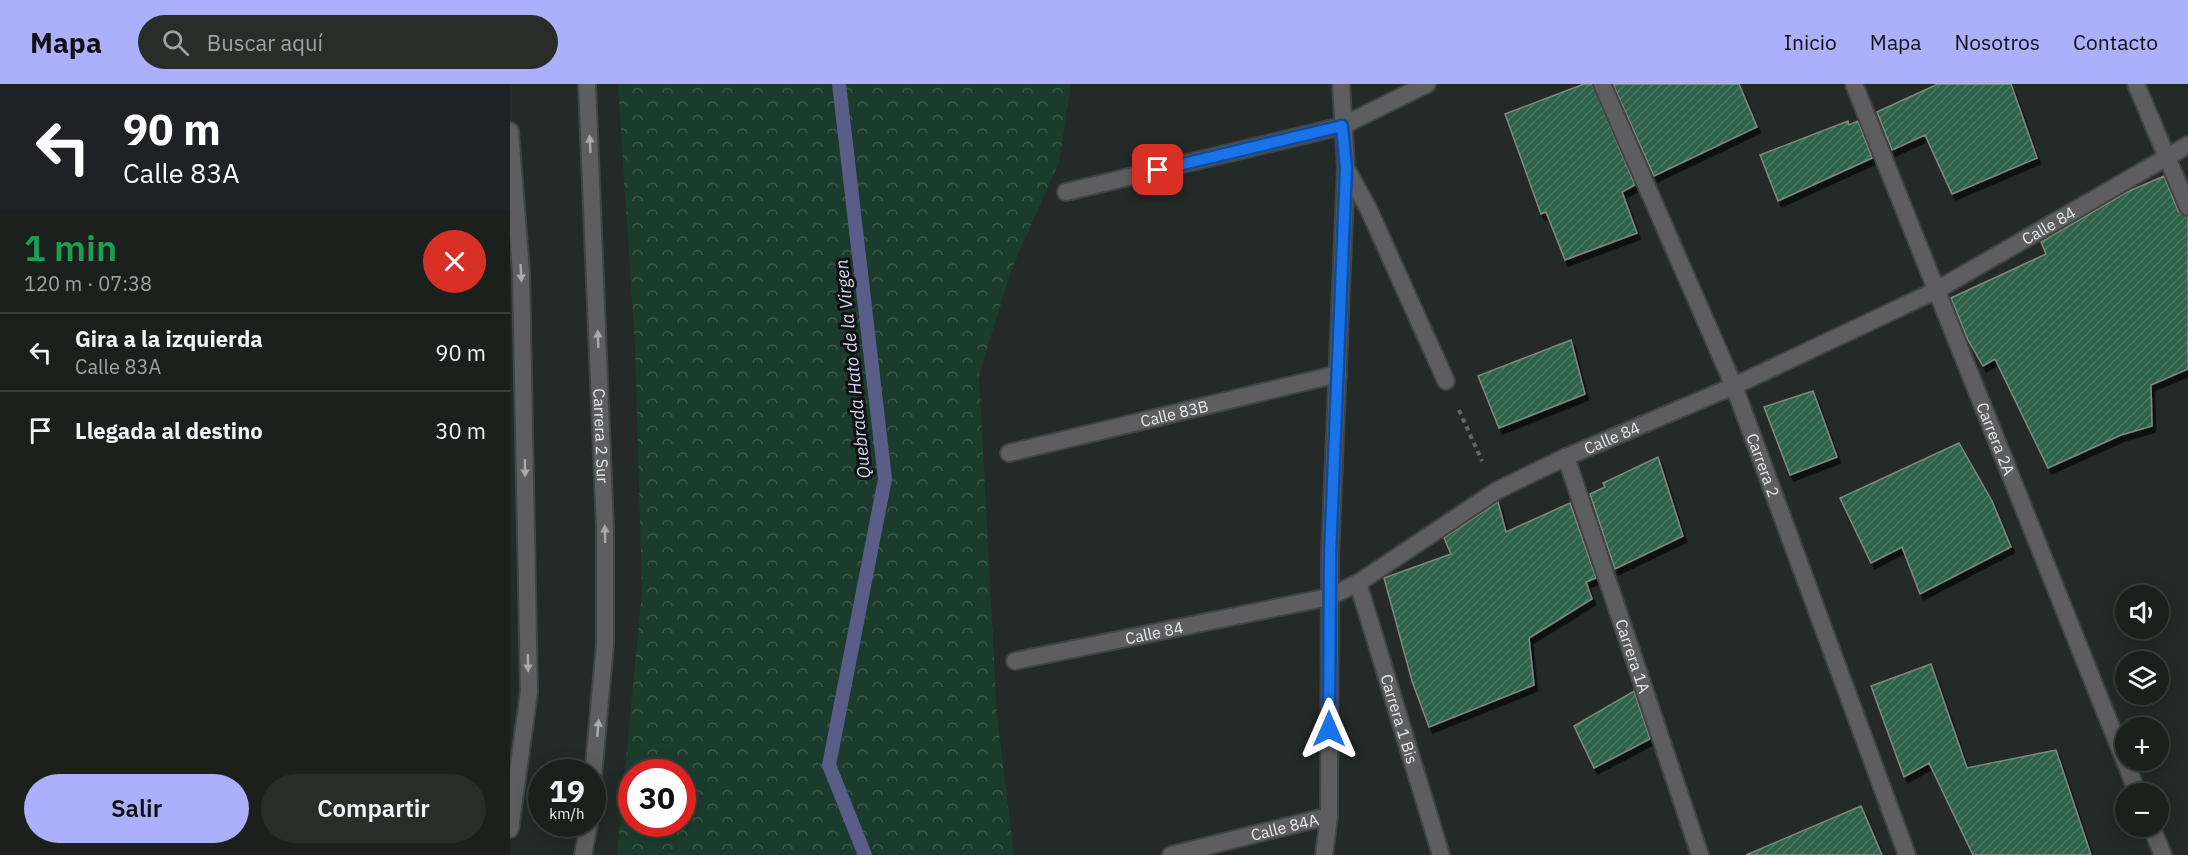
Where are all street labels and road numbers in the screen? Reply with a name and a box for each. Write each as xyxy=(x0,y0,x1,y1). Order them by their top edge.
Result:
street label: Calle 84 xyxy=(2018,202,2079,249)
street label: Carrera 2 Sur xyxy=(589,388,613,484)
street label: Calle 83B xyxy=(1138,395,1210,431)
street label: Carrera 2A xyxy=(1972,399,2019,478)
street label: Calle 84 xyxy=(1581,417,1643,458)
street label: Carrera 2 xyxy=(1742,430,1784,500)
street label: Carrera 1A xyxy=(1611,616,1655,696)
street label: Calle 84 xyxy=(1123,617,1185,648)
street label: Carrera 1 Bis xyxy=(1376,672,1423,766)
street label: Calle 84A xyxy=(1249,809,1321,845)

